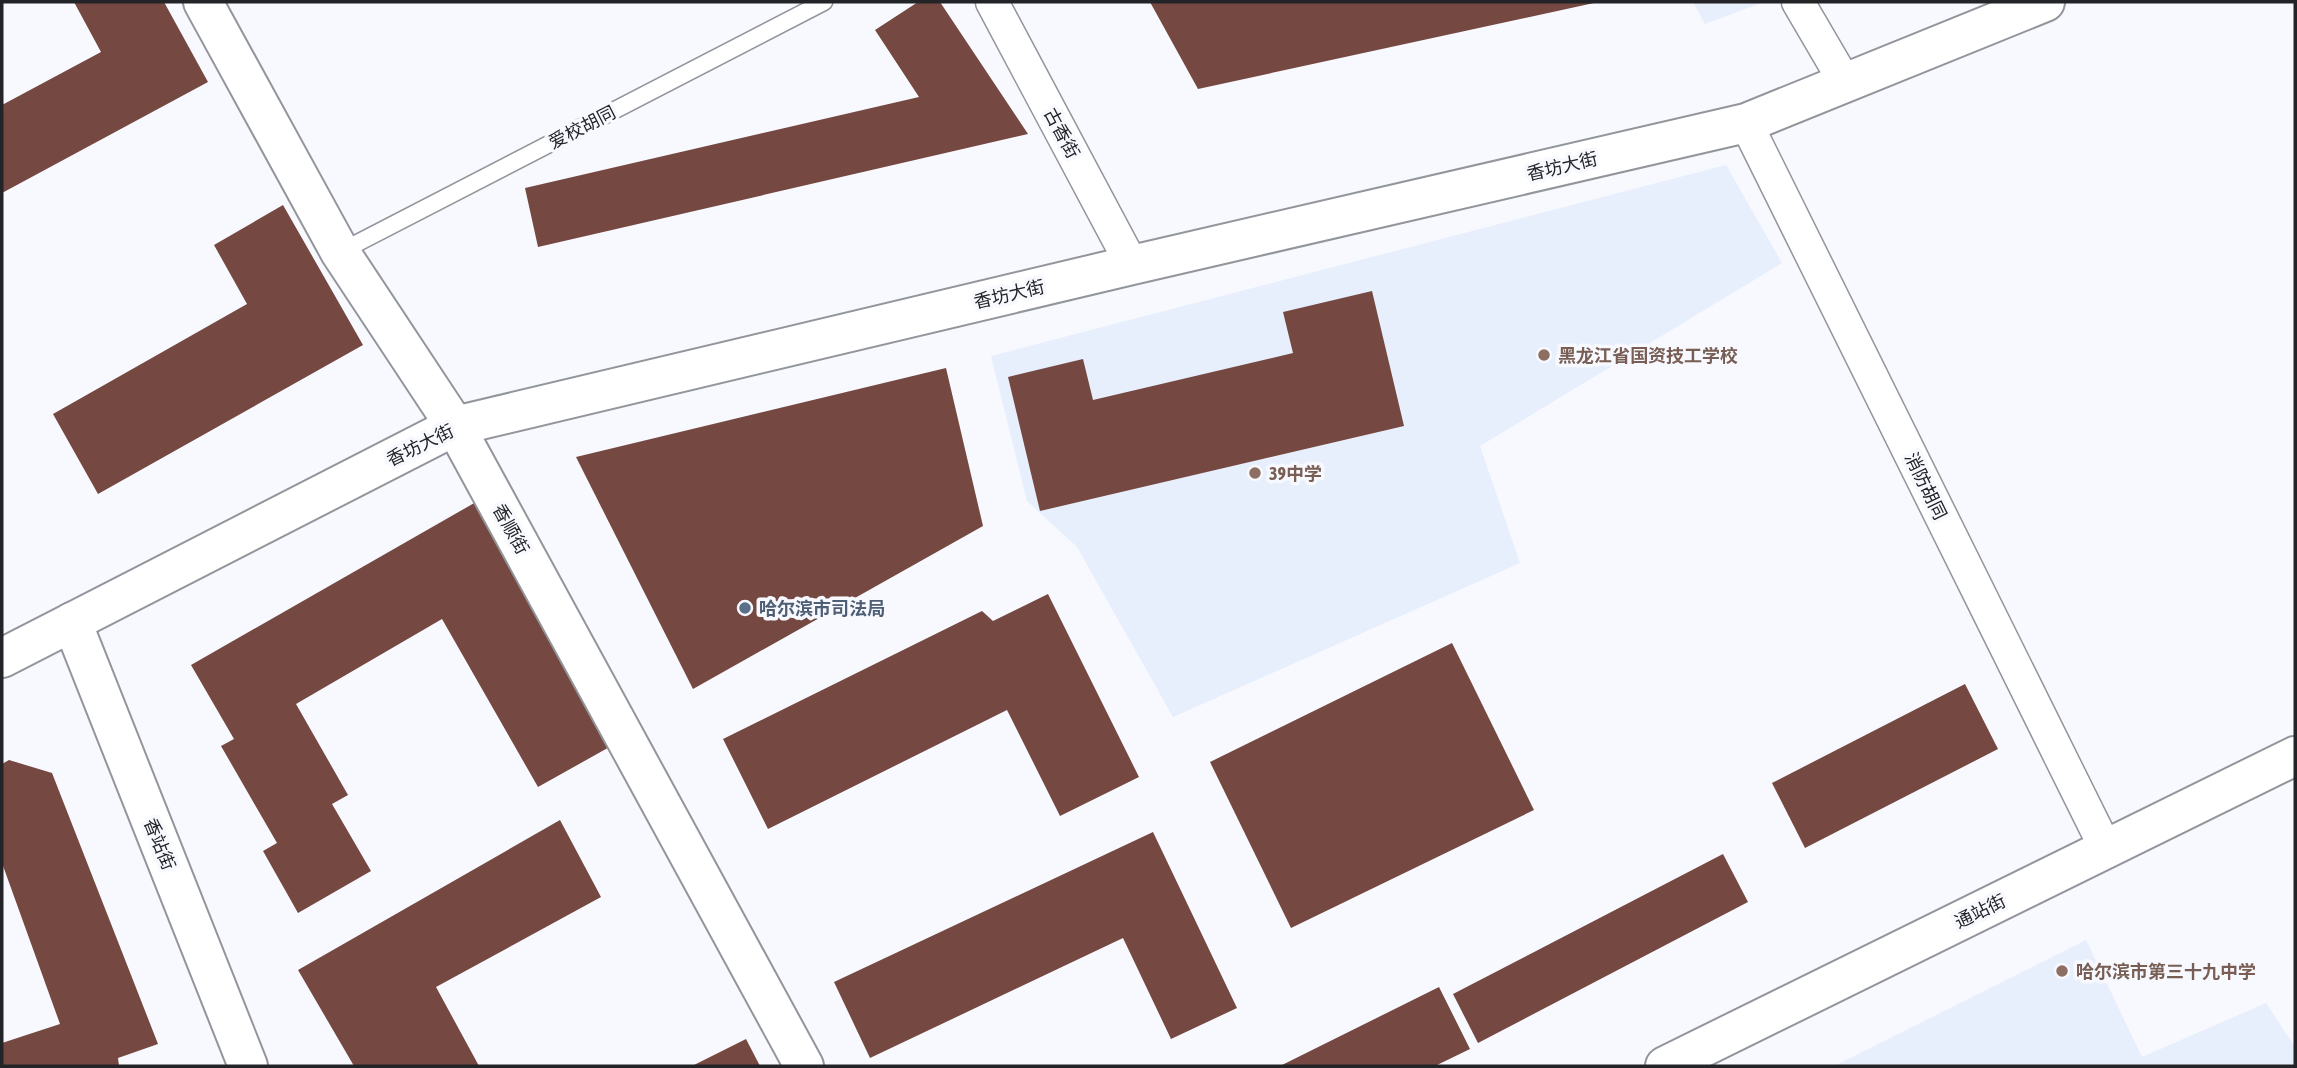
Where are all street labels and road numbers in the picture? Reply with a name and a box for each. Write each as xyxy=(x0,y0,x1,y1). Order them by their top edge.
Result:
street label: 爱校胡同 xyxy=(545,101,619,153)
street label: 古香街 xyxy=(1040,104,1084,162)
street label: 香坊大街 xyxy=(1525,148,1599,184)
street label: 香坊大街 xyxy=(972,276,1046,312)
street label: 香坊大街 xyxy=(383,420,457,470)
street label: 消防胡同 xyxy=(1901,449,1951,523)
street label: 香顺街 xyxy=(489,500,533,558)
street label: 香站街 xyxy=(140,815,180,873)
street label: 通站街 xyxy=(1951,890,2009,932)

